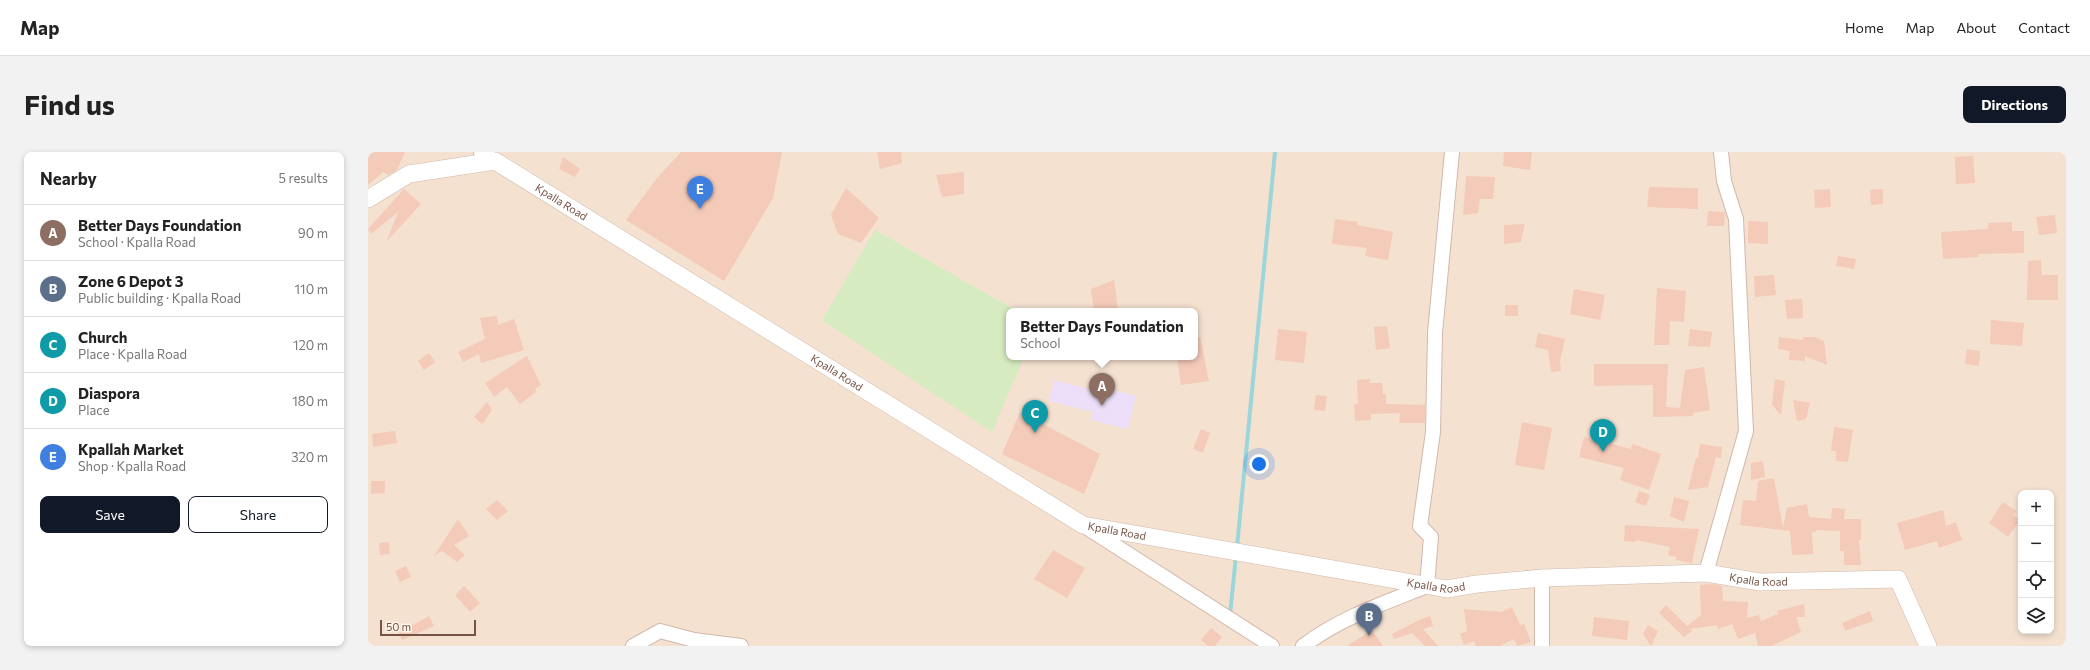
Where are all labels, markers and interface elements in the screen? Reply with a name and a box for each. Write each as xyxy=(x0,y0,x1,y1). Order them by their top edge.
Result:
text: Map xyxy=(20,16,59,39)
text: Home xyxy=(1845,19,1884,36)
text: Map xyxy=(1906,19,1934,36)
text: About xyxy=(1956,19,1996,36)
text: Contact xyxy=(2018,19,2070,36)
button: Directions xyxy=(1963,86,2066,123)
text: Find us xyxy=(24,87,115,121)
text: Nearby xyxy=(40,168,97,189)
text: 5 results xyxy=(278,170,328,186)
pin: E xyxy=(687,176,713,209)
street label: Kpalla Road xyxy=(533,181,590,223)
text: Better Days Foundation xyxy=(78,216,241,234)
text: A xyxy=(48,225,58,241)
text: 90 m xyxy=(298,225,328,241)
text: School · Kpalla Road xyxy=(78,234,196,250)
text: Zone 6 Depot 3 xyxy=(78,272,183,290)
text: B xyxy=(49,281,57,297)
text: 110 m xyxy=(295,281,328,297)
text: Public building · Kpalla Road xyxy=(78,290,241,306)
popup xyxy=(1006,308,1198,360)
text: Better Days Foundation xyxy=(1020,317,1184,335)
text: Church xyxy=(78,328,127,346)
text: School xyxy=(1020,335,1061,351)
text: C xyxy=(49,337,57,353)
text: 120 m xyxy=(293,337,328,353)
text: Place · Kpalla Road xyxy=(78,346,187,362)
street label: Kpalla Road xyxy=(809,351,866,393)
pin: A xyxy=(1089,373,1115,406)
text: Diaspora xyxy=(78,384,140,402)
text: D xyxy=(48,393,58,409)
text: 180 m xyxy=(292,393,328,409)
pin: C xyxy=(1022,400,1048,433)
text: Place xyxy=(78,402,110,418)
pin: D xyxy=(1590,419,1616,452)
text: Kpallah Market xyxy=(78,440,184,458)
text: E xyxy=(49,449,57,465)
text: 320 m xyxy=(291,449,328,465)
your location xyxy=(1249,454,1269,474)
text: Shop · Kpalla Road xyxy=(78,458,186,474)
map controls xyxy=(2018,490,2054,634)
button: + xyxy=(2018,490,2054,526)
button: Save xyxy=(40,496,180,533)
button: Share xyxy=(188,496,328,533)
street label: Kpalla Road xyxy=(1087,519,1147,542)
button: − xyxy=(2018,526,2054,562)
button: locate xyxy=(2018,562,2054,598)
street label: Kpalla Road xyxy=(1728,570,1788,588)
street label: Kpalla Road xyxy=(1406,575,1466,595)
button: layers xyxy=(2018,598,2054,634)
pin: B xyxy=(1356,603,1382,636)
scale bar xyxy=(380,618,476,637)
text: 50 m xyxy=(386,620,411,633)

